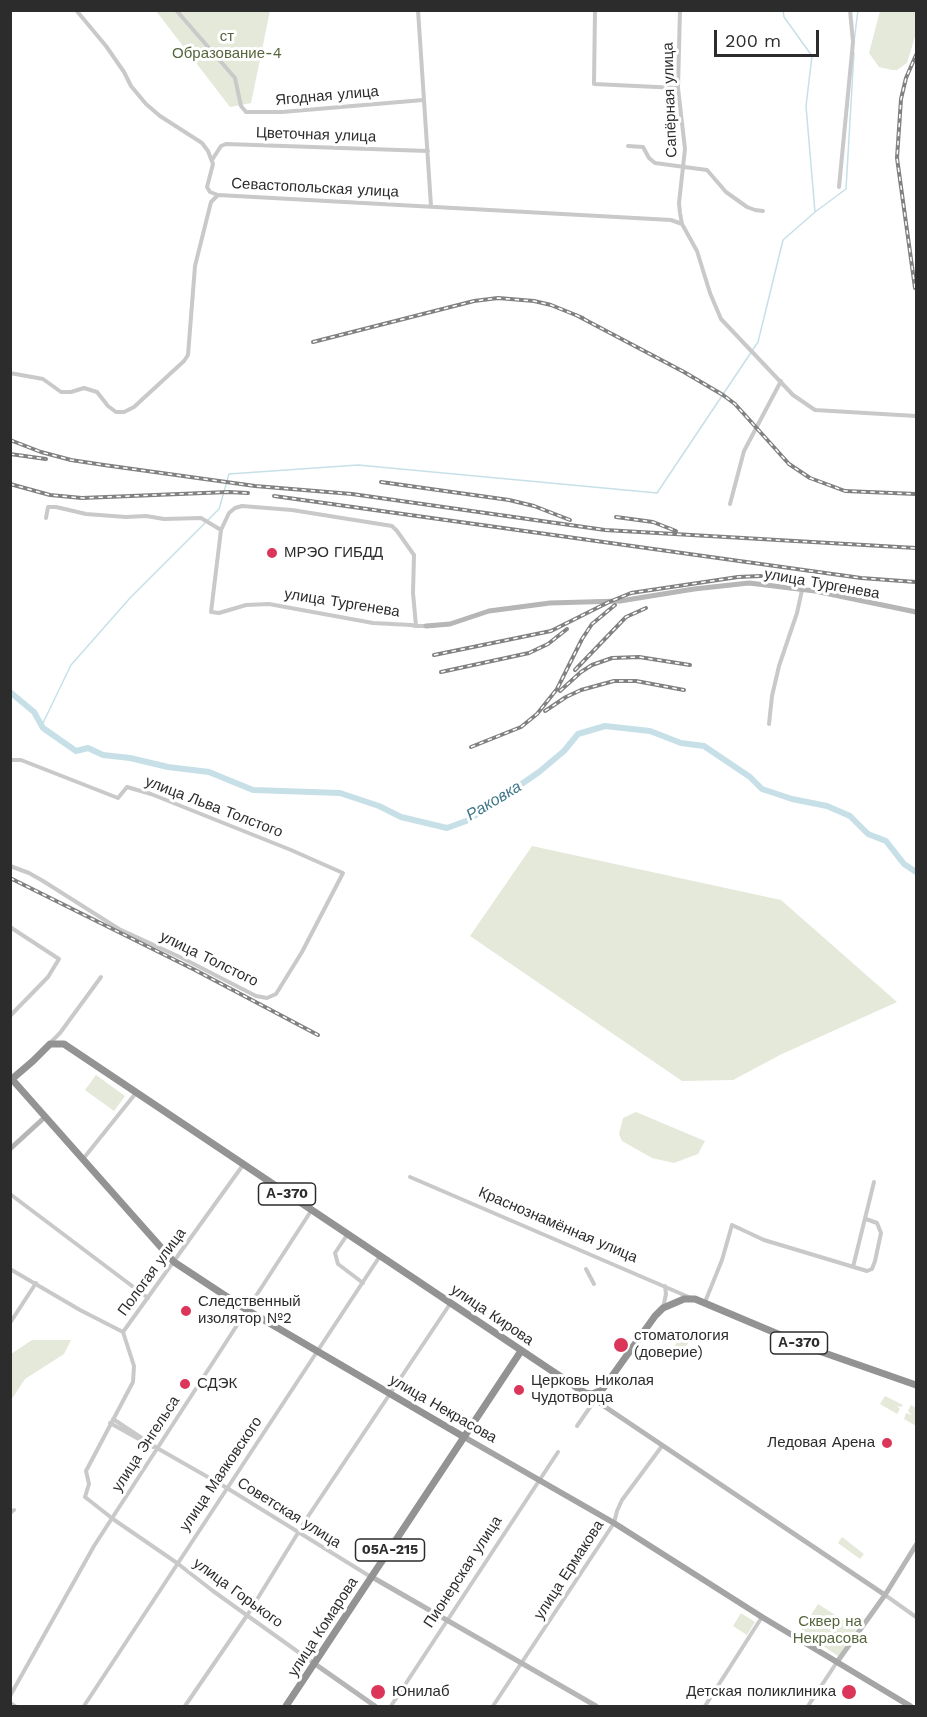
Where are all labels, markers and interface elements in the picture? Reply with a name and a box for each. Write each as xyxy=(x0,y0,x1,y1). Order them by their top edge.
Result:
scale bar xyxy=(717,18,822,56)
park label: ст Образование-4 xyxy=(172,28,282,63)
text: 200 m xyxy=(725,30,781,51)
street label: Сапёрная улица xyxy=(659,42,681,158)
street label: Ягодная улица xyxy=(274,83,380,109)
street label: Цветочная улица xyxy=(256,124,376,146)
street label: Севастопольская улица xyxy=(231,175,399,201)
place label: МРЭО ГИБДД xyxy=(284,544,383,562)
marker: МРЭО ГИБДД xyxy=(265,546,279,560)
street label: улица Тургенева xyxy=(763,565,881,603)
street label: улица Тургенева xyxy=(283,585,401,621)
street label: улица Льва Толстого xyxy=(143,772,285,842)
water label: Раковка xyxy=(463,777,525,825)
street label: улица Толстого xyxy=(157,927,261,991)
road number: А-370 xyxy=(258,1183,316,1205)
street label: Краснознамённая улица xyxy=(476,1183,640,1267)
street label: Пологая улица xyxy=(114,1225,190,1319)
street label: улица Кирова xyxy=(447,1281,537,1349)
place label: Следственный изолятор №2 xyxy=(198,1293,301,1328)
marker: Следственный изолятор №2 xyxy=(179,1304,193,1318)
place label: стоматология (доверие) xyxy=(634,1327,729,1362)
road number: А-370 xyxy=(770,1332,828,1354)
marker: стоматология (доверие) xyxy=(612,1336,630,1354)
street label: улица Некрасова xyxy=(386,1371,500,1447)
place label: Церковь Николая Чудотворца xyxy=(531,1372,654,1407)
place label: СДЭК xyxy=(197,1375,237,1393)
marker: СДЭК xyxy=(178,1377,192,1391)
marker: Церковь Николая Чудотворца xyxy=(512,1383,526,1397)
street label: улица Энгельса xyxy=(108,1393,184,1495)
street label: улица Маяковского xyxy=(176,1413,266,1535)
place label: Ледовая Арена xyxy=(767,1434,875,1452)
marker: Ледовая Арена xyxy=(880,1436,894,1450)
street label: Советская улица xyxy=(234,1474,344,1552)
street label: Пионерская улица xyxy=(420,1513,506,1631)
street label: улица Ермакова xyxy=(530,1517,608,1623)
road number: 05А-215 xyxy=(356,1539,424,1561)
street label: улица Горького xyxy=(190,1554,286,1632)
street label: улица Комарова xyxy=(284,1574,362,1680)
park label: Сквер на Некрасова xyxy=(793,1613,867,1648)
marker: Юнилаб xyxy=(369,1683,387,1701)
place label: Юнилаб xyxy=(392,1683,450,1701)
place label: Детская поликлиника xyxy=(686,1683,836,1701)
marker: Детская поликлиника xyxy=(840,1683,858,1701)

